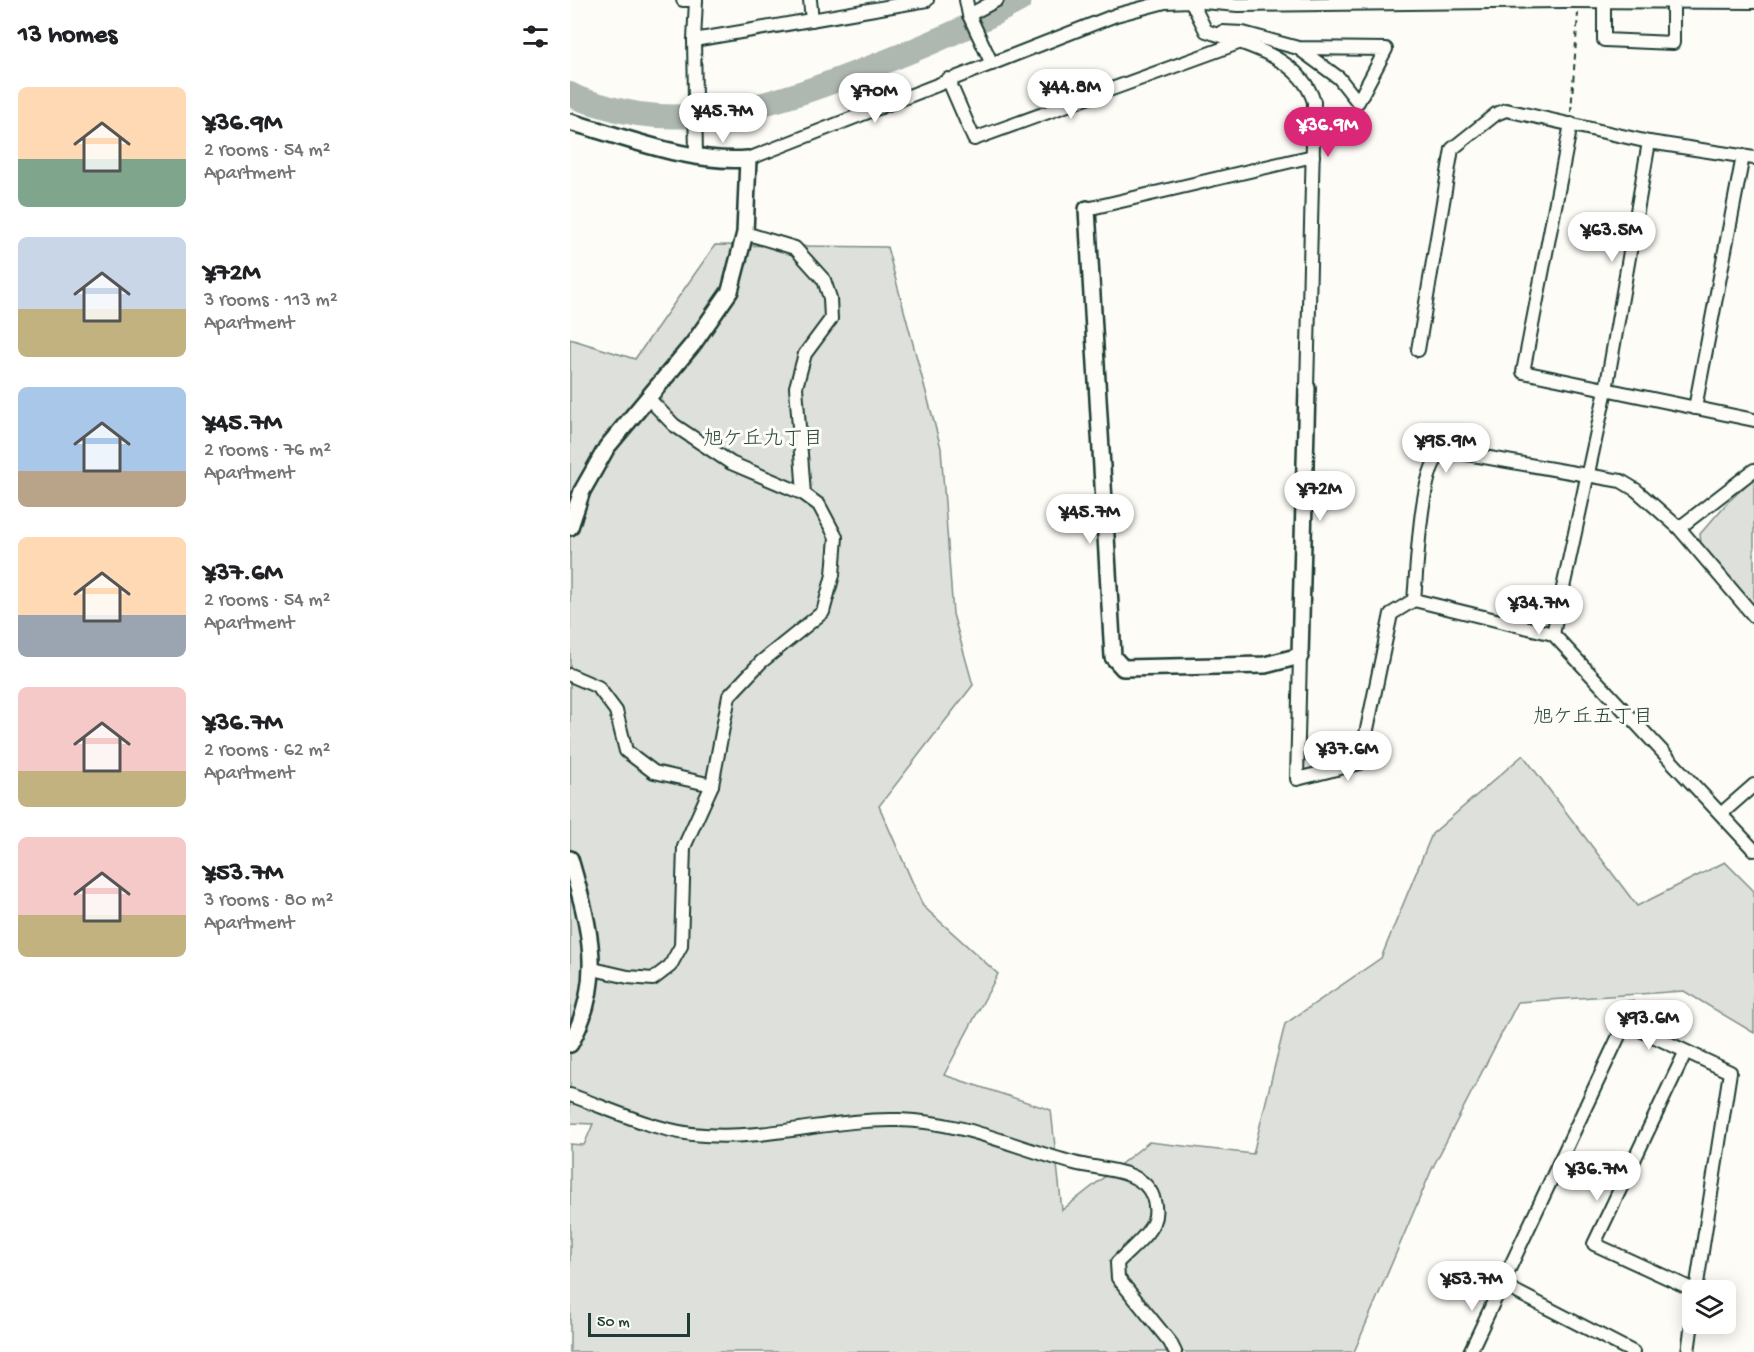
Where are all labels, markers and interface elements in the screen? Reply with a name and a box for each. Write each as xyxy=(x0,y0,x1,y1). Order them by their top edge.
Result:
icon: filters xyxy=(519,20,552,53)
text: 13 homes xyxy=(18,21,117,52)
pin: ¥44.8M xyxy=(1022,69,1120,120)
pin: ¥70M xyxy=(839,73,911,124)
text: ¥44.8M xyxy=(1041,77,1101,100)
text: ¥70M xyxy=(853,81,897,104)
pin: ¥45.7M xyxy=(674,93,772,144)
text: ¥45.7M xyxy=(693,101,753,124)
pin: ¥36.9M xyxy=(1279,107,1377,158)
text: ¥36.9M xyxy=(204,109,282,140)
icon: home xyxy=(66,111,138,183)
text: ¥36.9M xyxy=(1298,115,1358,138)
text: 2 rooms · 54 m² xyxy=(204,140,331,163)
text: Apartment xyxy=(204,163,294,186)
pin: ¥63.5M xyxy=(1563,212,1661,263)
text: ¥63.5M xyxy=(1582,220,1642,243)
text: ¥72M xyxy=(204,259,260,290)
icon: home xyxy=(66,261,138,333)
text: 3 rooms · 113 m² xyxy=(204,290,338,313)
text: Apartment xyxy=(204,313,294,336)
text: ¥45.7M xyxy=(204,409,282,440)
icon: home xyxy=(66,411,138,483)
pin: ¥95.9M xyxy=(1397,423,1495,474)
district label: 旭ケ丘九丁目 xyxy=(703,428,823,452)
text: ¥95.9M xyxy=(1416,431,1476,454)
text: 2 rooms · 76 m² xyxy=(204,440,331,463)
text: Apartment xyxy=(204,463,294,486)
pin: ¥72M xyxy=(1284,471,1356,522)
text: ¥72M xyxy=(1298,479,1342,502)
pin: ¥45.7M xyxy=(1041,494,1139,545)
text: ¥45.7M xyxy=(1060,502,1120,525)
text: ¥37.6M xyxy=(204,559,282,590)
icon: home xyxy=(66,561,138,633)
pin: ¥34.7M xyxy=(1490,585,1588,636)
text: 2 rooms · 54 m² xyxy=(204,590,331,613)
text: ¥34.7M xyxy=(1509,593,1569,616)
text: Apartment xyxy=(204,613,294,636)
district label: 旭ケ丘五丁目 xyxy=(1533,706,1653,730)
text: ¥36.7M xyxy=(204,709,282,740)
icon: home xyxy=(66,711,138,783)
pin: ¥37.6M xyxy=(1299,731,1397,782)
text: ¥37.6M xyxy=(1318,739,1378,762)
text: 2 rooms · 62 m² xyxy=(204,740,331,763)
text: Apartment xyxy=(204,763,294,786)
text: ¥53.7M xyxy=(204,859,283,890)
icon: home xyxy=(66,861,138,933)
text: 3 rooms · 80 m² xyxy=(204,890,333,913)
text: Apartment xyxy=(204,913,294,936)
pin: ¥93.6M xyxy=(1600,1000,1698,1051)
text: ¥93.6M xyxy=(1619,1008,1679,1031)
pin: ¥36.7M xyxy=(1548,1151,1646,1202)
text: ¥36.7M xyxy=(1567,1159,1627,1182)
pin: ¥53.7M xyxy=(1423,1261,1521,1312)
text: ¥53.7M xyxy=(1442,1269,1502,1292)
map controls xyxy=(1682,1280,1736,1334)
button: layers xyxy=(1682,1280,1736,1334)
scale bar xyxy=(588,1310,690,1338)
text: 50 m xyxy=(597,1314,630,1333)

